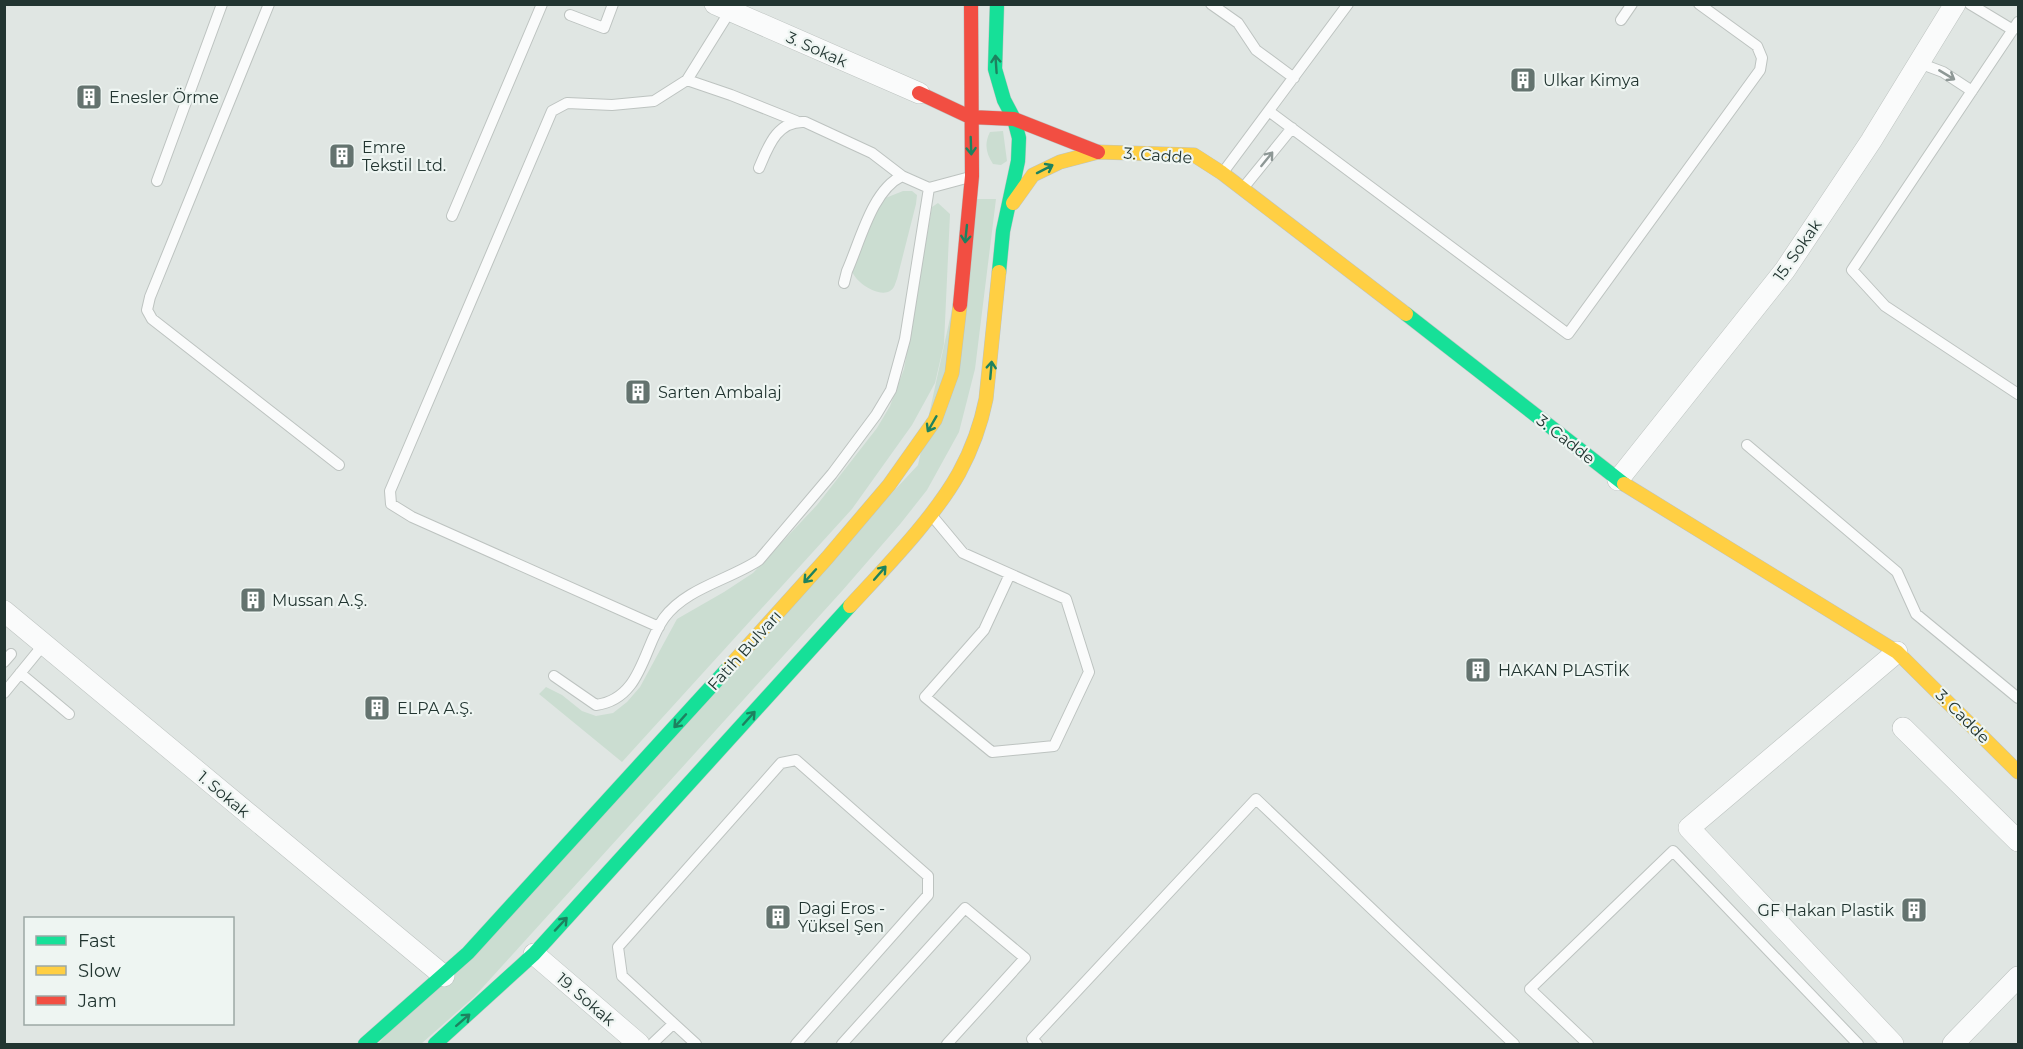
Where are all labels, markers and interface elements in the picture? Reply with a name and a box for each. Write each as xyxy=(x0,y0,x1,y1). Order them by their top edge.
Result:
street label: 3. Sokak xyxy=(783,28,851,72)
one-way arrow xyxy=(990,55,1001,75)
building icon: Ulkar Kimya xyxy=(1508,65,1538,95)
one-way arrow xyxy=(1938,69,1955,81)
place label: Ulkar Kimya xyxy=(1543,71,1640,90)
building icon: Enesler Örme xyxy=(74,82,104,112)
place label: Enesler Örme xyxy=(109,87,219,107)
one-way arrow xyxy=(966,136,977,156)
place label: Emre Tekstil Ltd. xyxy=(362,138,446,175)
building icon: Emre Tekstil Ltd. xyxy=(327,141,357,171)
street label: 3. Cadde xyxy=(1123,144,1193,167)
one-way arrow xyxy=(1261,151,1274,167)
one-way arrow xyxy=(1035,163,1053,175)
street label: 15. Sokak xyxy=(1769,216,1826,285)
one-way arrow xyxy=(960,223,971,243)
one-way arrow xyxy=(986,360,997,380)
building icon: Sarten Ambalaj xyxy=(623,377,653,407)
place label: Sarten Ambalaj xyxy=(658,383,782,402)
street label: 3. Cadde xyxy=(1533,411,1599,468)
one-way arrow xyxy=(926,415,938,432)
one-way arrow xyxy=(873,566,887,581)
one-way arrow xyxy=(803,568,817,583)
building icon: Mussan A.Ş. xyxy=(238,585,268,615)
place label: Mussan A.Ş. xyxy=(272,591,367,610)
street label: Fatih Bulvarı xyxy=(704,607,785,694)
building icon: HAKAN PLASTİK xyxy=(1463,655,1493,685)
place label: HAKAN PLASTİK xyxy=(1498,661,1630,680)
street label: 3. Cadde xyxy=(1932,685,1994,747)
building icon: ELPA A.Ş. xyxy=(362,693,392,723)
place label: ELPA A.Ş. xyxy=(397,699,473,718)
one-way arrow xyxy=(742,711,756,726)
one-way arrow xyxy=(673,713,687,728)
street label: 1. Sokak xyxy=(194,767,254,822)
building icon: GF Hakan Plastik xyxy=(1899,895,1929,925)
place label: Dagi Eros - Yüksel Şen xyxy=(798,899,885,936)
place label: GF Hakan Plastik xyxy=(1758,901,1894,920)
building icon: Dagi Eros - Yüksel Şen xyxy=(763,902,793,932)
legend xyxy=(24,917,234,1025)
one-way arrow xyxy=(554,917,568,932)
text: Fast xyxy=(78,930,116,952)
text: Slow xyxy=(78,960,121,982)
street label: 19. Sokak xyxy=(553,969,619,1030)
text: Jam xyxy=(77,990,117,1012)
one-way arrow xyxy=(455,1013,470,1027)

